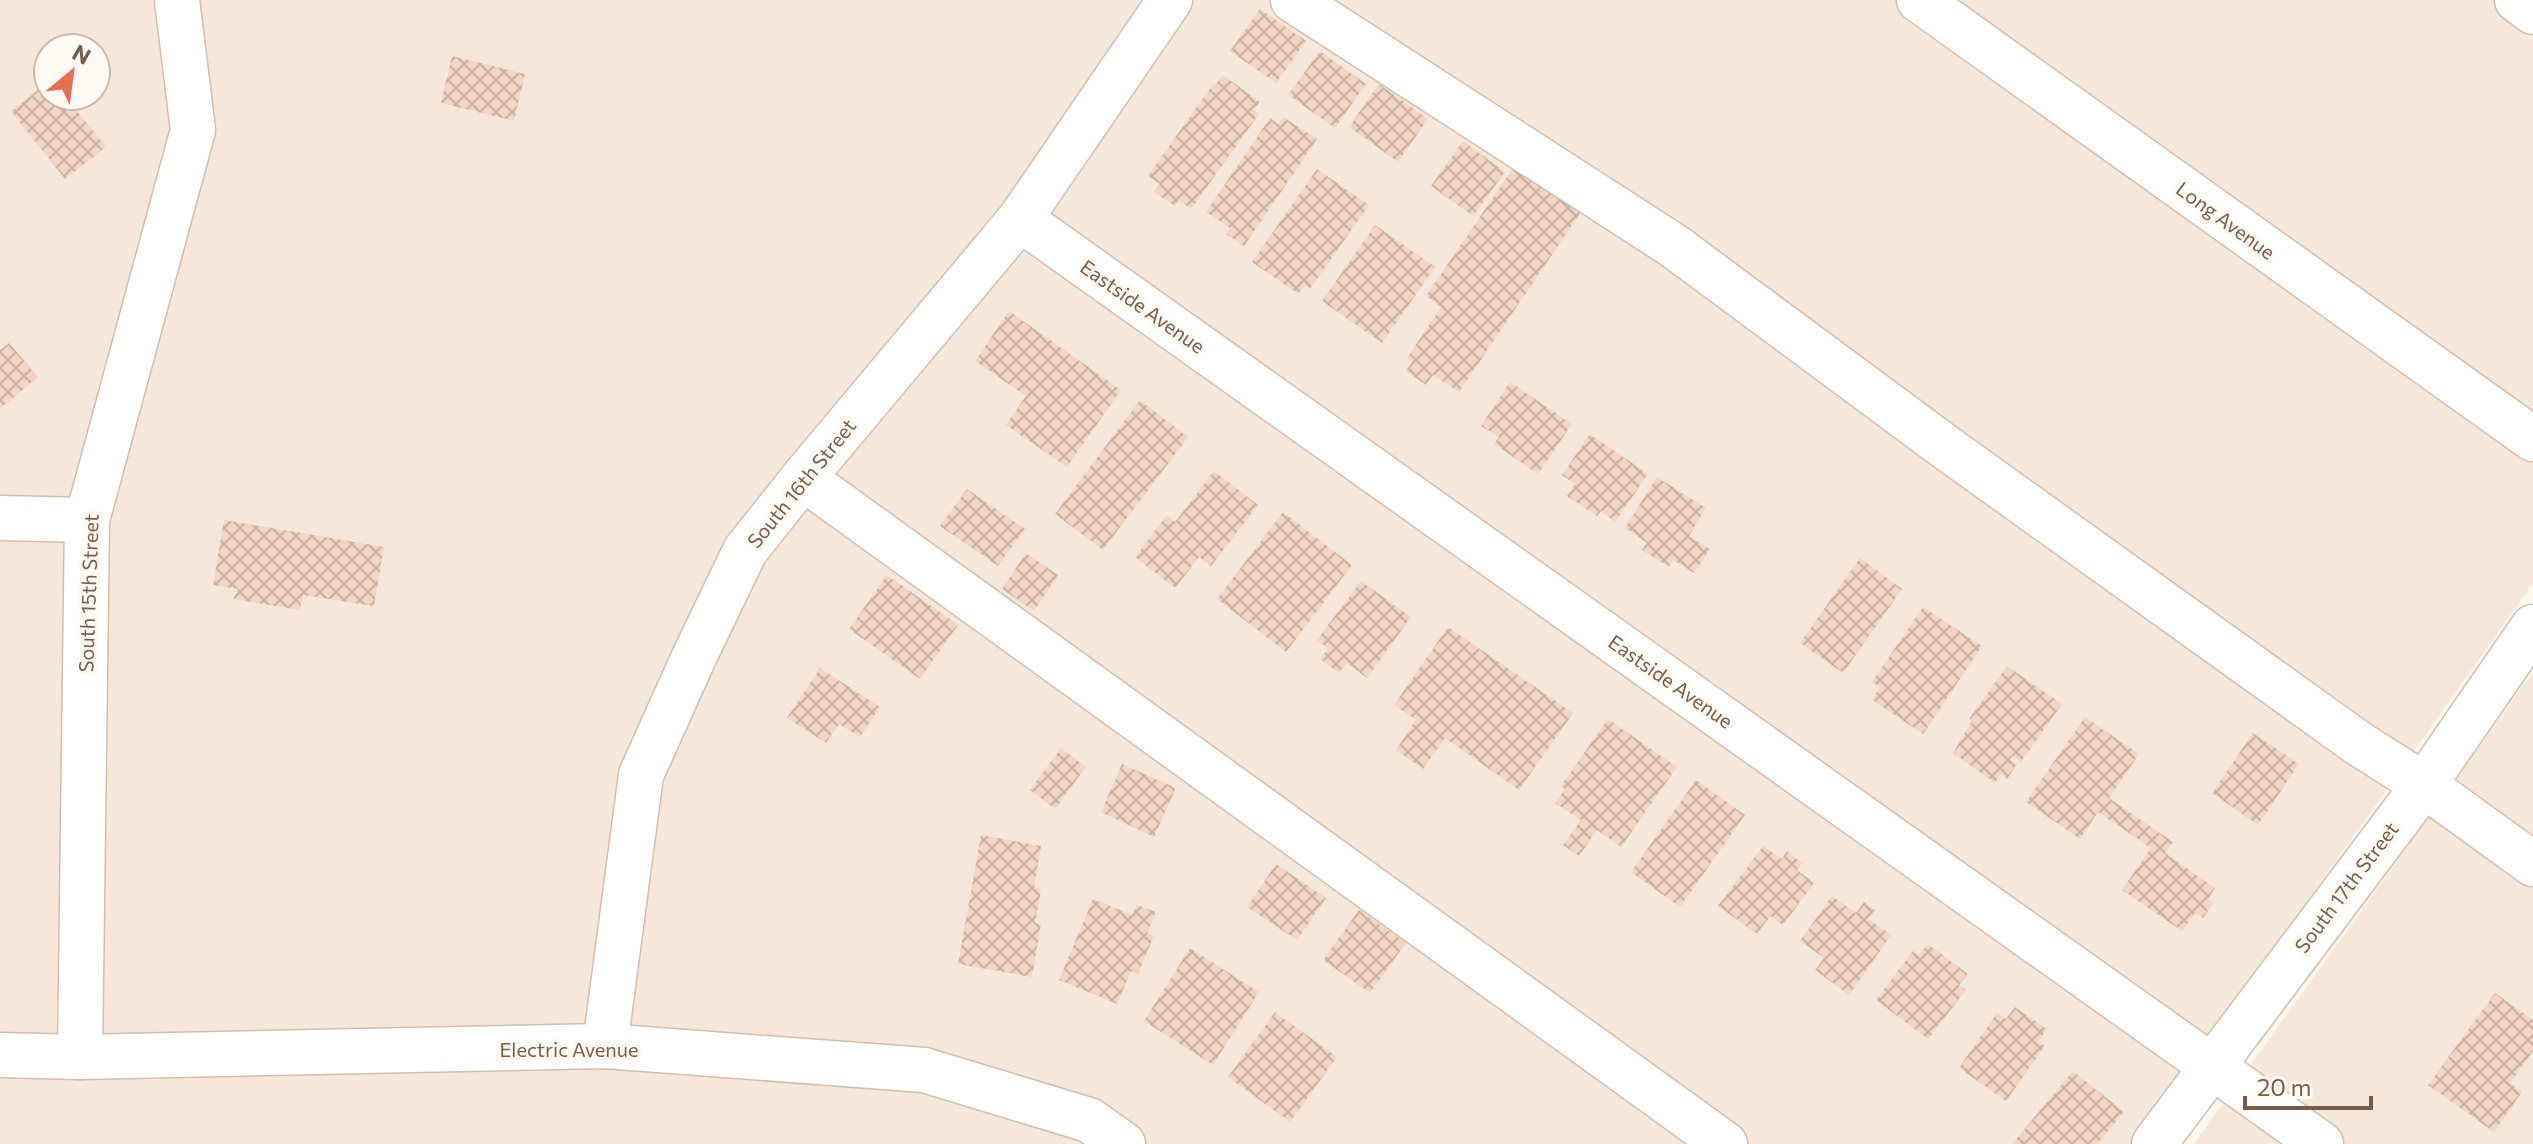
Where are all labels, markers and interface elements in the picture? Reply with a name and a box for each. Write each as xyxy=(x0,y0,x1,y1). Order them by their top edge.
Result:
north arrow xyxy=(32,32,112,112)
text: N xyxy=(68,38,96,70)
street label: Long Avenue xyxy=(2172,176,2280,264)
street label: Eastside Avenue xyxy=(1076,254,1210,358)
street label: South 16th Street xyxy=(742,414,860,552)
street label: South 15th Street xyxy=(73,513,103,673)
street label: Eastside Avenue xyxy=(1604,629,1738,733)
street label: South 17th Street xyxy=(2289,817,2403,957)
street label: Electric Avenue xyxy=(499,1037,639,1061)
scale bar xyxy=(2245,1060,2371,1110)
text: 20 m xyxy=(2257,1072,2311,1101)

